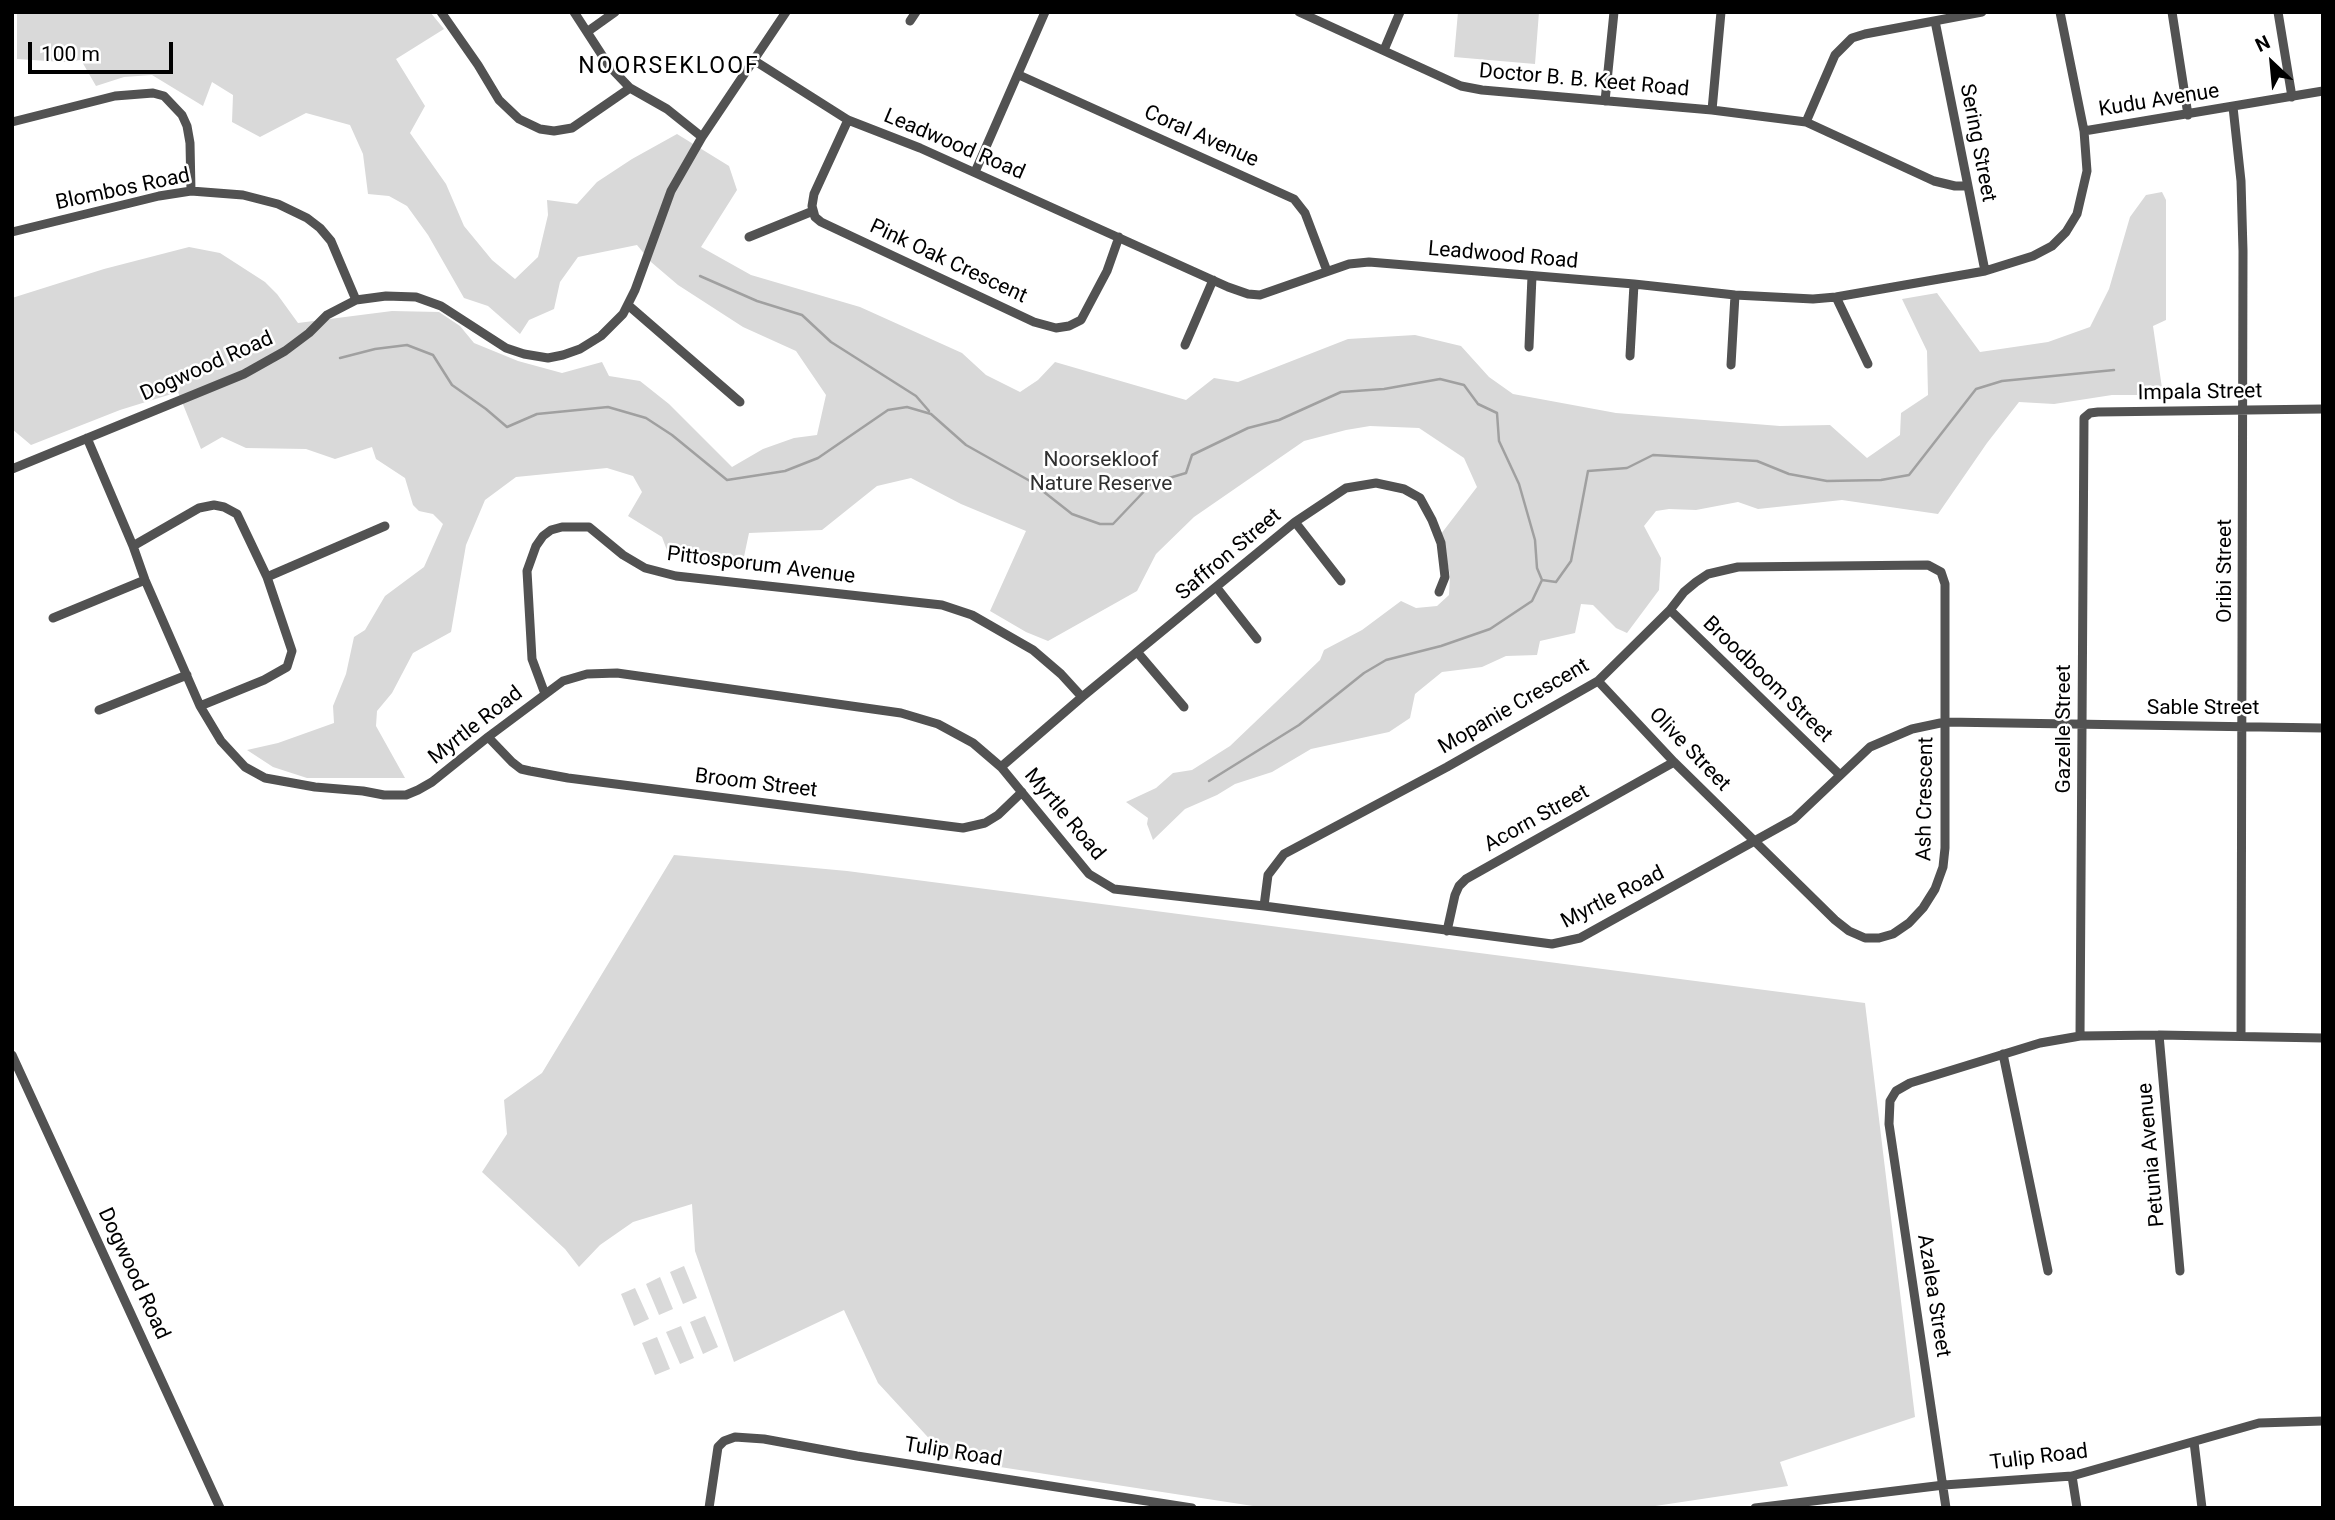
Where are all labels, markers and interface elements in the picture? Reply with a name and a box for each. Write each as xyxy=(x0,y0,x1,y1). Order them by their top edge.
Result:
scale bar xyxy=(32,28,177,72)
north arrow xyxy=(2237,28,2307,98)
text: N xyxy=(2252,30,2274,57)
text: 100 m xyxy=(41,42,100,66)
district label: NOORSEKLOOF xyxy=(580,53,758,81)
street label: Doctor B. B. Keet Road xyxy=(1478,59,1690,103)
street label: Kudu Avenue xyxy=(2097,79,2221,123)
street label: Sering Street xyxy=(1953,82,2001,204)
street label: Coral Avenue xyxy=(1140,101,1262,173)
street label: Leadwood Road xyxy=(880,104,1028,186)
street label: Blombos Road xyxy=(54,163,192,217)
street label: Pink Oak Crescent xyxy=(865,215,1031,309)
street label: Leadwood Road xyxy=(1427,237,1579,275)
street label: Dogwood Road xyxy=(137,327,277,407)
street label: Impala Street xyxy=(2138,379,2262,407)
park label: Noorsekloof Nature Reserve xyxy=(1030,448,1172,498)
street label: Saffron Street xyxy=(1171,504,1287,606)
street label: Oribi Street xyxy=(2213,519,2239,623)
street label: Pittosporum Avenue xyxy=(665,542,857,590)
street label: Broodboom Street xyxy=(1697,612,1837,748)
street label: Mopanie Crescent xyxy=(1434,654,1594,760)
street label: Gazelle Street xyxy=(2052,664,2078,794)
street label: Myrtle Road xyxy=(424,681,528,771)
street label: Sable Street xyxy=(2147,696,2259,722)
street label: Olive Street xyxy=(1643,703,1735,797)
street label: Ash Crescent xyxy=(1912,737,1940,861)
street label: Broom Street xyxy=(693,764,819,804)
street label: Myrtle Road xyxy=(1018,764,1110,866)
street label: Acorn Street xyxy=(1480,780,1594,858)
street label: Myrtle Road xyxy=(1557,861,1669,935)
street label: Petunia Avenue xyxy=(2133,1082,2171,1228)
street label: Dogwood Road xyxy=(91,1204,175,1344)
street label: Azalea Street xyxy=(1911,1233,1955,1359)
street label: Tulip Road xyxy=(902,1433,1004,1473)
street label: Tulip Road xyxy=(1989,1439,2089,1477)

